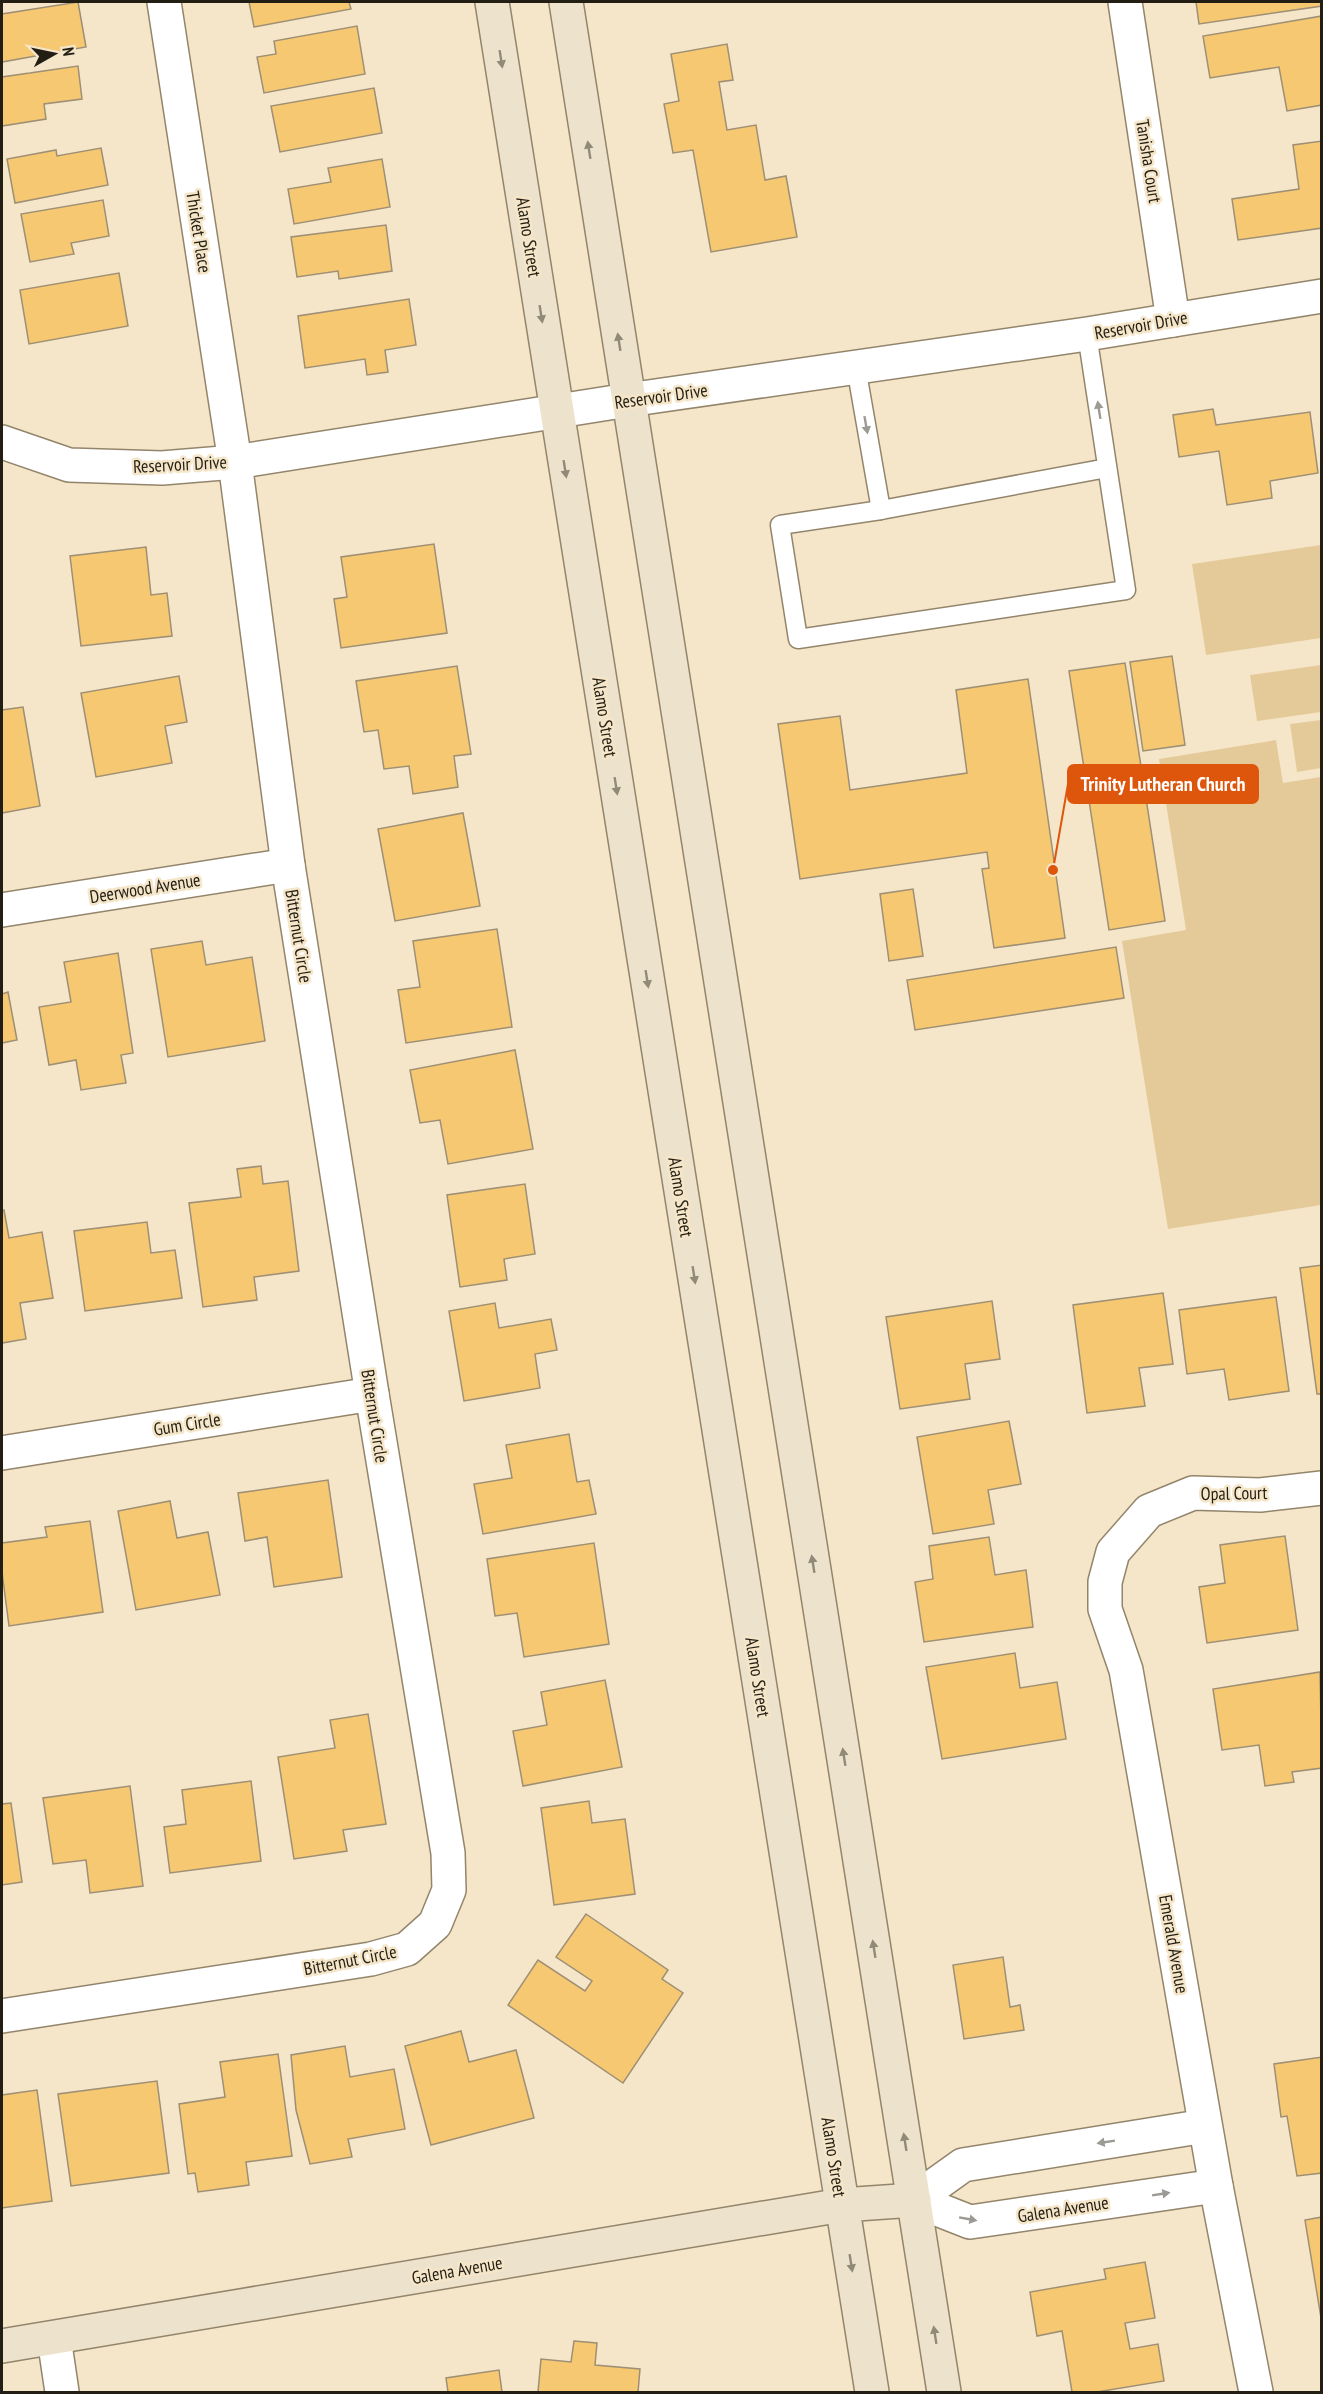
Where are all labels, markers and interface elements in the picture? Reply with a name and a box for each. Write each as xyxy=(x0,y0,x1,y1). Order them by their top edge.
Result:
north arrow xyxy=(24,24,84,84)
text: N xyxy=(58,46,79,57)
one-way arrow xyxy=(496,50,505,69)
street label: Tanisha Court xyxy=(1131,118,1167,204)
one-way arrow xyxy=(584,140,593,159)
street label: Thicket Place xyxy=(181,190,217,274)
street label: Alamo Street xyxy=(511,195,547,279)
one-way arrow xyxy=(536,305,545,324)
street label: Reservoir Drive xyxy=(1093,306,1189,344)
one-way arrow xyxy=(615,333,624,352)
street label: Reservoir Drive xyxy=(613,378,709,414)
one-way arrow xyxy=(1094,401,1103,420)
one-way arrow xyxy=(862,415,871,434)
street label: Reservoir Drive xyxy=(132,450,228,478)
one-way arrow xyxy=(561,460,570,479)
street label: Alamo Street xyxy=(587,675,623,759)
callout: Trinity Lutheran Church xyxy=(1068,765,1258,803)
text: Trinity Lutheran Church xyxy=(1080,771,1246,797)
one-way arrow xyxy=(611,777,620,796)
street label: Deerwood Avenue xyxy=(88,868,202,908)
street label: Bitternut Circle xyxy=(280,888,318,984)
one-way arrow xyxy=(642,969,651,988)
street label: Alamo Street xyxy=(663,1155,699,1239)
one-way arrow xyxy=(689,1266,698,1285)
street label: Bitternut Circle xyxy=(356,1368,394,1464)
street label: Gum Circle xyxy=(152,1407,222,1441)
street label: Opal Court xyxy=(1201,1481,1268,1505)
one-way arrow xyxy=(809,1554,818,1573)
street label: Alamo Street xyxy=(740,1635,776,1719)
one-way arrow xyxy=(839,1747,848,1766)
street label: Emerald Avenue xyxy=(1154,1893,1194,1995)
street label: Bitternut Circle xyxy=(302,1940,398,1980)
one-way arrow xyxy=(870,1940,879,1959)
street label: Alamo Street xyxy=(816,2115,852,2199)
one-way arrow xyxy=(900,2132,909,2151)
one-way arrow xyxy=(1096,2138,1115,2147)
one-way arrow xyxy=(1152,2189,1171,2198)
street label: Galena Avenue xyxy=(1016,2190,1110,2228)
one-way arrow xyxy=(959,2215,978,2224)
street label: Galena Avenue xyxy=(410,2251,504,2289)
one-way arrow xyxy=(847,2253,856,2272)
one-way arrow xyxy=(931,2325,940,2344)

